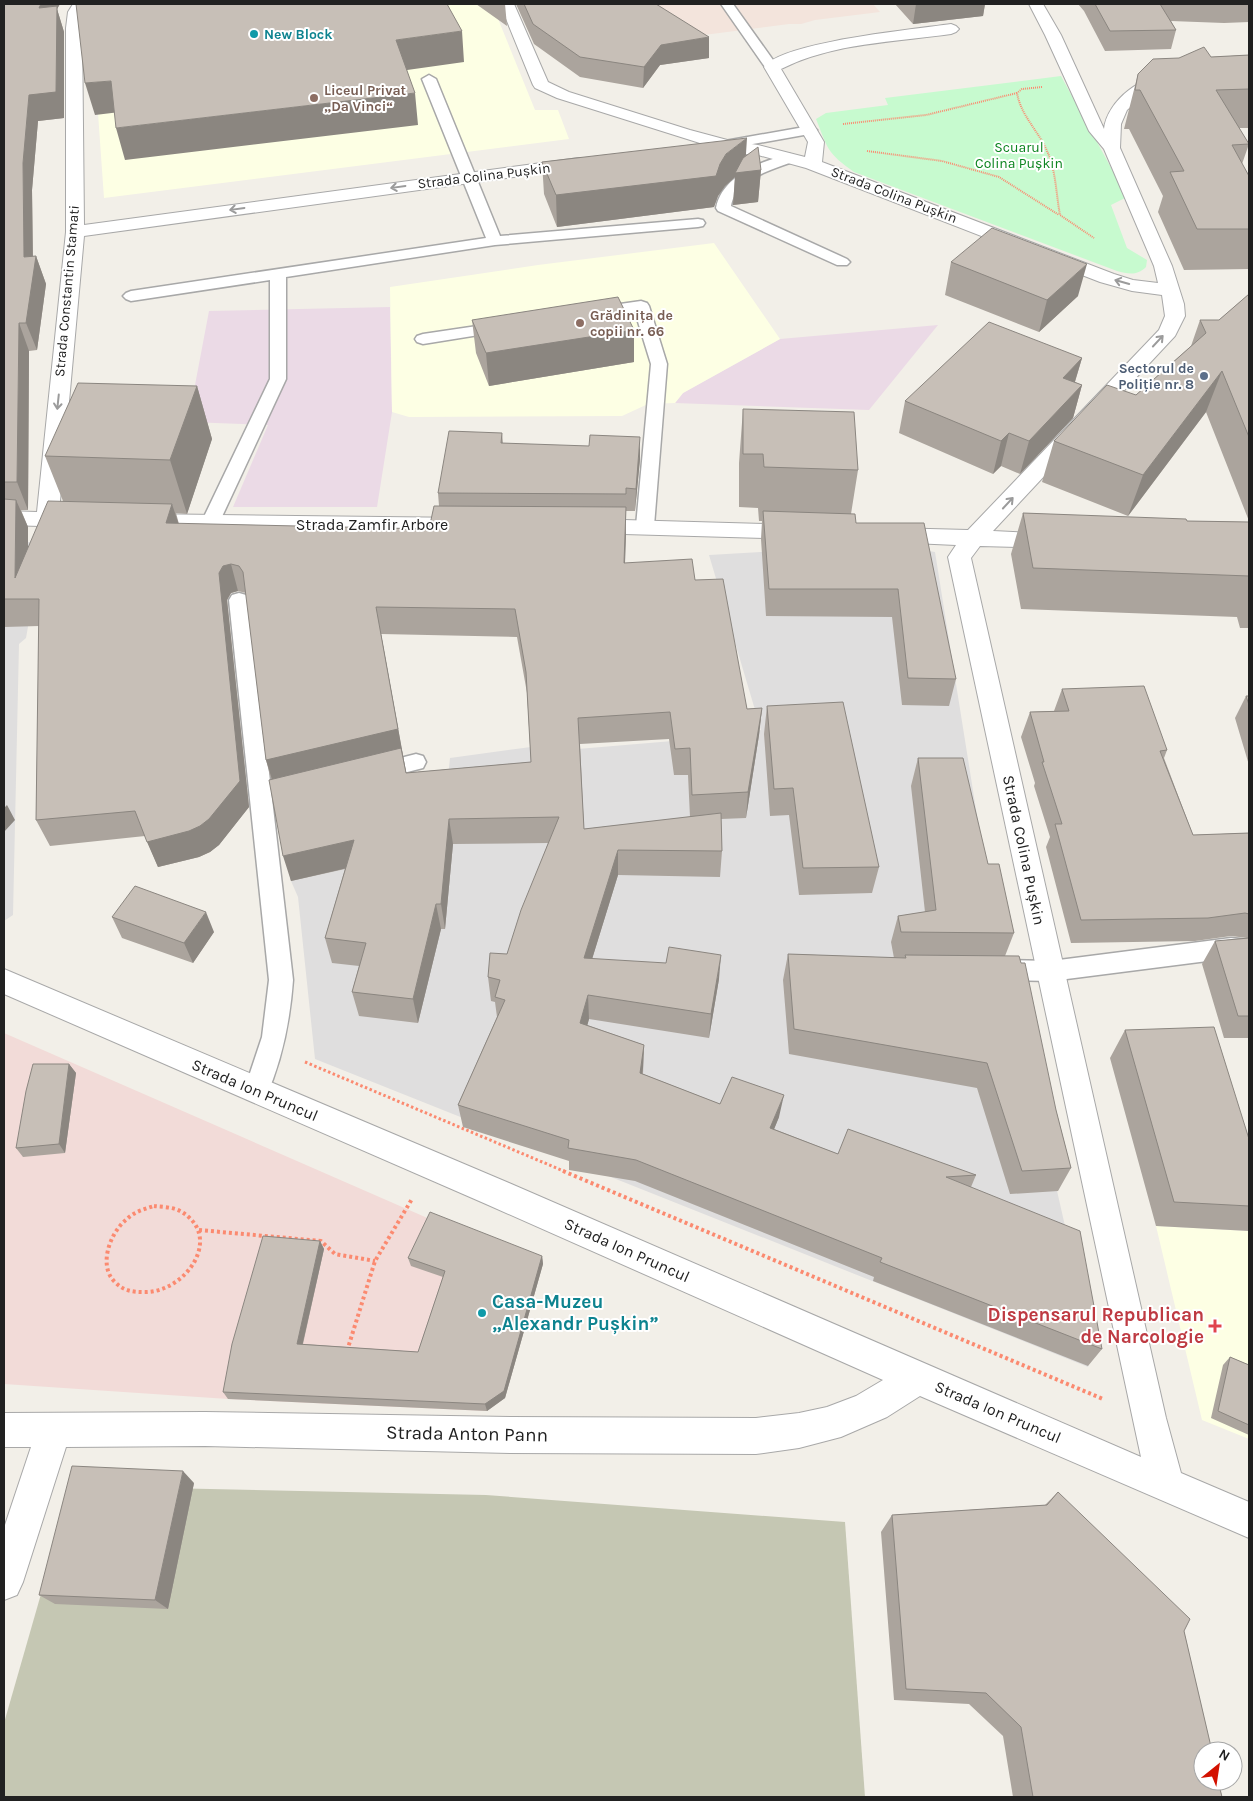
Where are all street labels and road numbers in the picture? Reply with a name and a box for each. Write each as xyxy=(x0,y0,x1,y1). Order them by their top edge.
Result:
street label: Strada Colina Pușkin xyxy=(417,159,551,193)
street label: Strada Colina Pușkin xyxy=(829,163,959,227)
street label: Strada Constantin Stamati xyxy=(51,205,83,377)
street label: Strada Zamfir Arbore xyxy=(296,515,448,534)
street label: Strada Colina Pușkin xyxy=(999,773,1049,927)
street label: Strada Ion Pruncul xyxy=(189,1055,321,1125)
street label: Strada Ion Pruncul xyxy=(561,1214,693,1286)
street label: Strada Ion Pruncul xyxy=(932,1377,1064,1447)
street label: Strada Anton Pann xyxy=(386,1422,548,1446)

